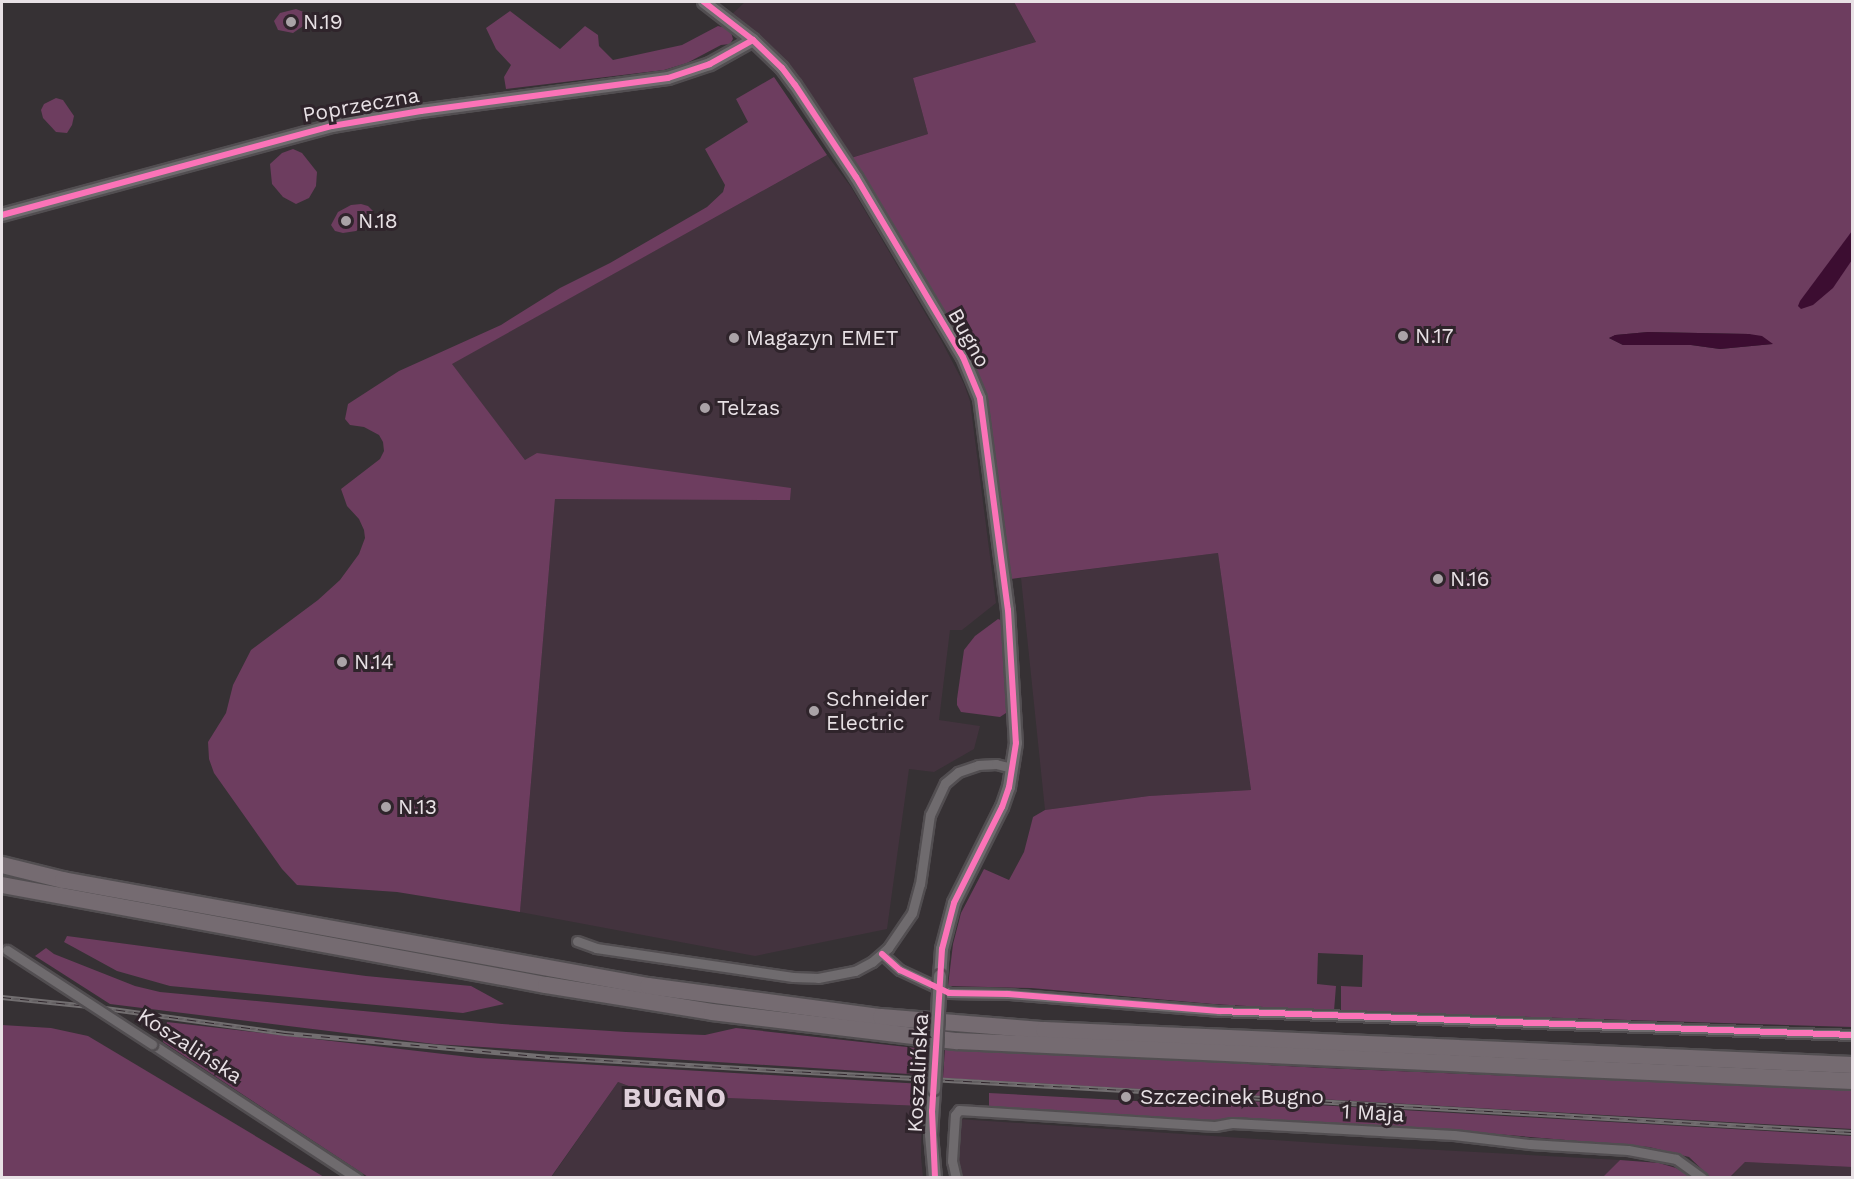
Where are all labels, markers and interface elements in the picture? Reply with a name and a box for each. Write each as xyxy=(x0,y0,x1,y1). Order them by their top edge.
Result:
place label: N.19 xyxy=(303,9,343,35)
marker: N.19 xyxy=(284,15,298,29)
street label: Poprzeczna xyxy=(301,82,421,128)
place label: N.18 xyxy=(358,208,398,234)
marker: N.18 xyxy=(339,214,353,228)
street label: Bugno xyxy=(943,304,995,372)
place label: N.17 xyxy=(1415,323,1453,349)
place label: Magazyn EMET xyxy=(746,325,898,351)
marker: N.17 xyxy=(1396,329,1410,343)
marker: Magazyn EMET xyxy=(727,331,741,345)
place label: Telzas xyxy=(717,395,780,421)
marker: Telzas xyxy=(698,401,712,415)
place label: N.16 xyxy=(1450,566,1489,592)
marker: N.16 xyxy=(1431,572,1445,586)
place label: N.14 xyxy=(354,649,394,675)
marker: N.14 xyxy=(335,655,349,669)
place label: Schneider Electric xyxy=(826,686,929,736)
marker: Schneider Electric xyxy=(807,704,821,718)
place label: N.13 xyxy=(398,794,437,820)
marker: N.13 xyxy=(379,800,393,814)
street label: Koszalińska xyxy=(133,1003,247,1089)
street label: Koszalińska xyxy=(902,1013,934,1133)
district label: BUGNO xyxy=(623,1083,727,1115)
place label: Szczecinek Bugno xyxy=(1140,1084,1324,1110)
marker: Szczecinek Bugno xyxy=(1117,1088,1135,1106)
street label: 1 Maja xyxy=(1341,1099,1405,1127)

